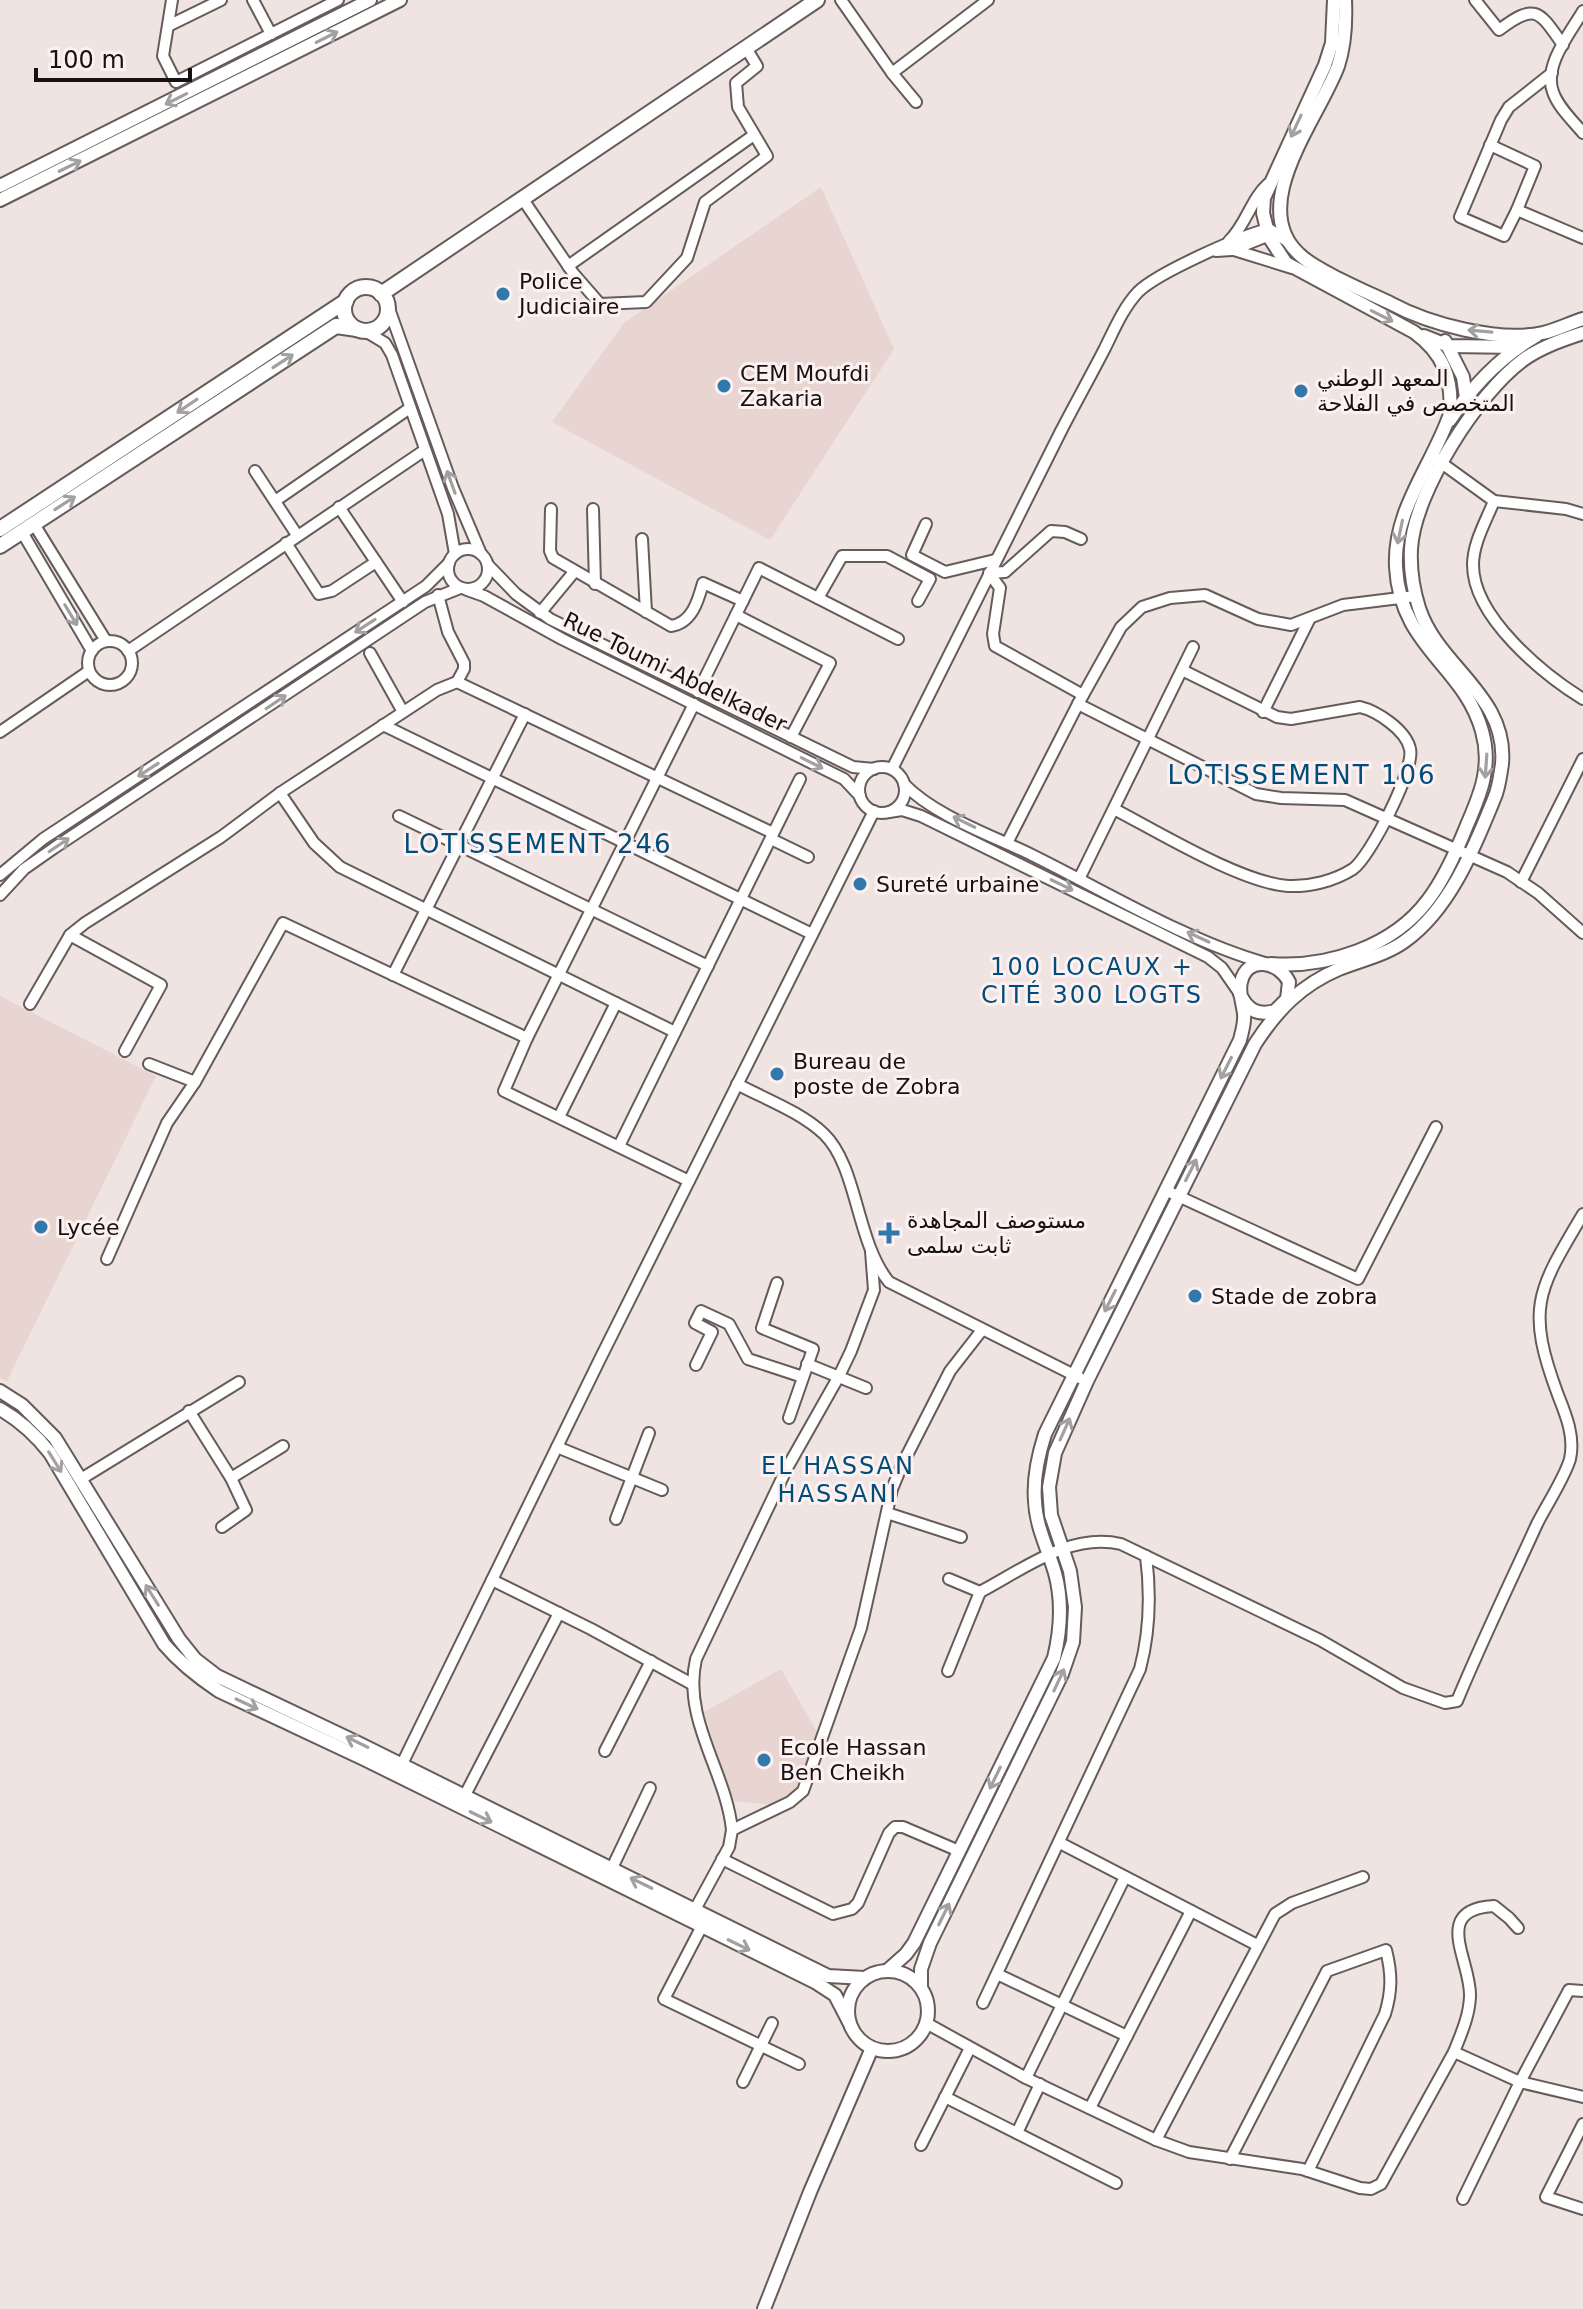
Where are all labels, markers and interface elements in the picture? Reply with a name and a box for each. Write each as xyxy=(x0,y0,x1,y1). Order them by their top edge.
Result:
one-way arrow xyxy=(315,28,339,44)
scale bar xyxy=(36,32,190,82)
text: 100 m xyxy=(48,46,125,74)
one-way arrow xyxy=(164,91,188,107)
one-way arrow xyxy=(1288,114,1303,138)
one-way arrow xyxy=(57,157,81,173)
place label: Police Judiciaire xyxy=(517,269,619,319)
marker: Police Judiciaire xyxy=(494,285,512,303)
one-way arrow xyxy=(1370,308,1394,324)
one-way arrow xyxy=(1467,324,1494,339)
one-way arrow xyxy=(271,353,294,369)
place label: CEM Moufdi Zakaria xyxy=(740,361,869,411)
place label: المعهد الوطني المتخصص في الفلاحة xyxy=(1317,366,1515,417)
marker: CEM Moufdi Zakaria xyxy=(715,377,733,395)
marker: المعهد الوطني المتخصص في الفلاحة xyxy=(1292,382,1310,400)
one-way arrow xyxy=(176,398,199,414)
one-way arrow xyxy=(443,470,457,495)
one-way arrow xyxy=(54,495,76,512)
one-way arrow xyxy=(1392,519,1407,544)
one-way arrow xyxy=(63,603,79,626)
street label: Rue Toumi Abdelkader xyxy=(559,607,792,737)
one-way arrow xyxy=(354,619,377,635)
one-way arrow xyxy=(264,694,287,710)
one-way arrow xyxy=(1478,752,1493,779)
one-way arrow xyxy=(799,755,823,771)
district label: LOTISSEMENT 106 xyxy=(1167,760,1437,790)
one-way arrow xyxy=(138,761,160,778)
one-way arrow xyxy=(953,814,977,829)
district label: LOTISSEMENT 246 xyxy=(403,829,673,859)
one-way arrow xyxy=(47,837,69,853)
place label: Sureté urbaine xyxy=(876,872,1039,897)
marker: Sureté urbaine xyxy=(851,875,869,893)
one-way arrow xyxy=(1050,878,1073,893)
one-way arrow xyxy=(1186,929,1210,944)
district label: 100 LOCAUX + CITÉ 300 LOGTS xyxy=(981,953,1203,1009)
place label: Bureau de poste de Zobra xyxy=(793,1049,961,1099)
one-way arrow xyxy=(1218,1056,1233,1080)
marker: Bureau de poste de Zobra xyxy=(768,1065,786,1083)
one-way arrow xyxy=(1184,1159,1199,1183)
place label: مستوصف المجاهدة ثابت سلمى xyxy=(907,1208,1086,1258)
place label: Lycée xyxy=(57,1215,119,1240)
marker: Lycée xyxy=(32,1218,50,1236)
marker: مستوصف المجاهدة ثابت سلمى xyxy=(878,1222,900,1244)
place label: Stade de zobra xyxy=(1211,1284,1378,1309)
marker: Stade de zobra xyxy=(1186,1287,1204,1305)
one-way arrow xyxy=(1102,1288,1117,1312)
one-way arrow xyxy=(1058,1417,1073,1441)
one-way arrow xyxy=(47,1450,63,1473)
district label: EL HASSAN HASSANI xyxy=(761,1452,915,1508)
one-way arrow xyxy=(144,1584,160,1607)
one-way arrow xyxy=(1052,1668,1067,1692)
one-way arrow xyxy=(235,1697,259,1712)
one-way arrow xyxy=(346,1734,370,1749)
place label: Ecole Hassan Ben Cheikh xyxy=(780,1735,926,1785)
marker: Ecole Hassan Ben Cheikh xyxy=(755,1751,773,1769)
one-way arrow xyxy=(987,1766,1002,1790)
one-way arrow xyxy=(469,1810,493,1825)
one-way arrow xyxy=(629,1874,653,1890)
one-way arrow xyxy=(937,1902,952,1926)
one-way arrow xyxy=(727,1938,751,1953)

